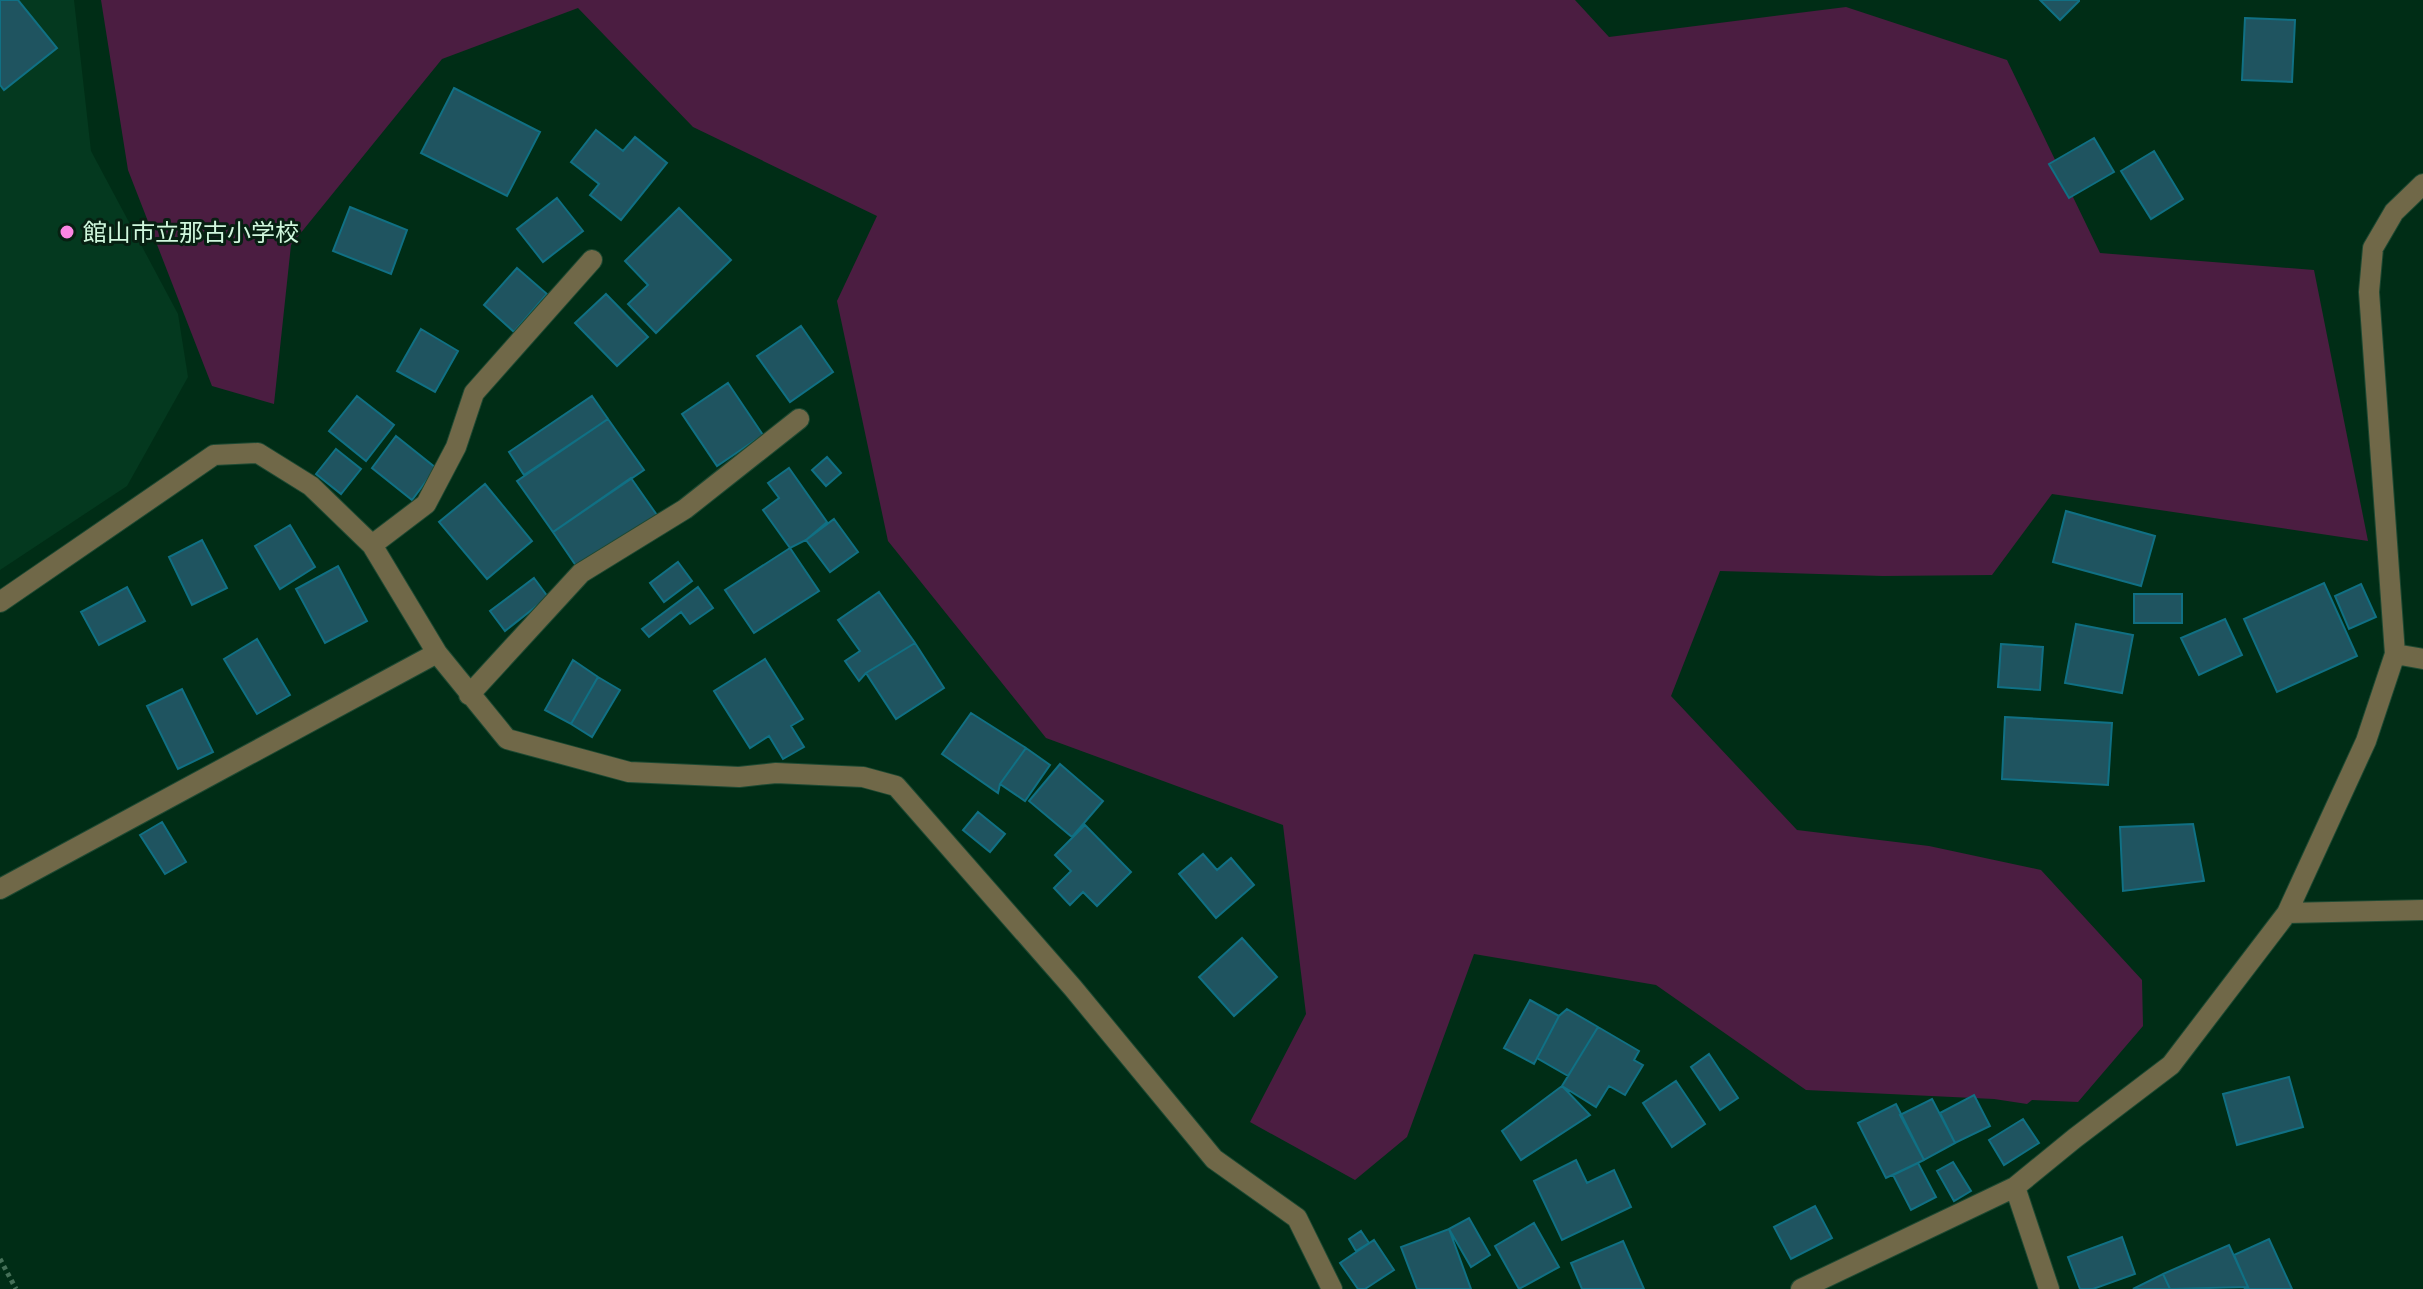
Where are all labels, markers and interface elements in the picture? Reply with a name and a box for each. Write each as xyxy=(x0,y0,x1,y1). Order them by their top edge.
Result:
place label: 館山市立那古小学校 xyxy=(83,217,299,248)
marker: 館山市立那古小学校 xyxy=(58,223,76,241)

